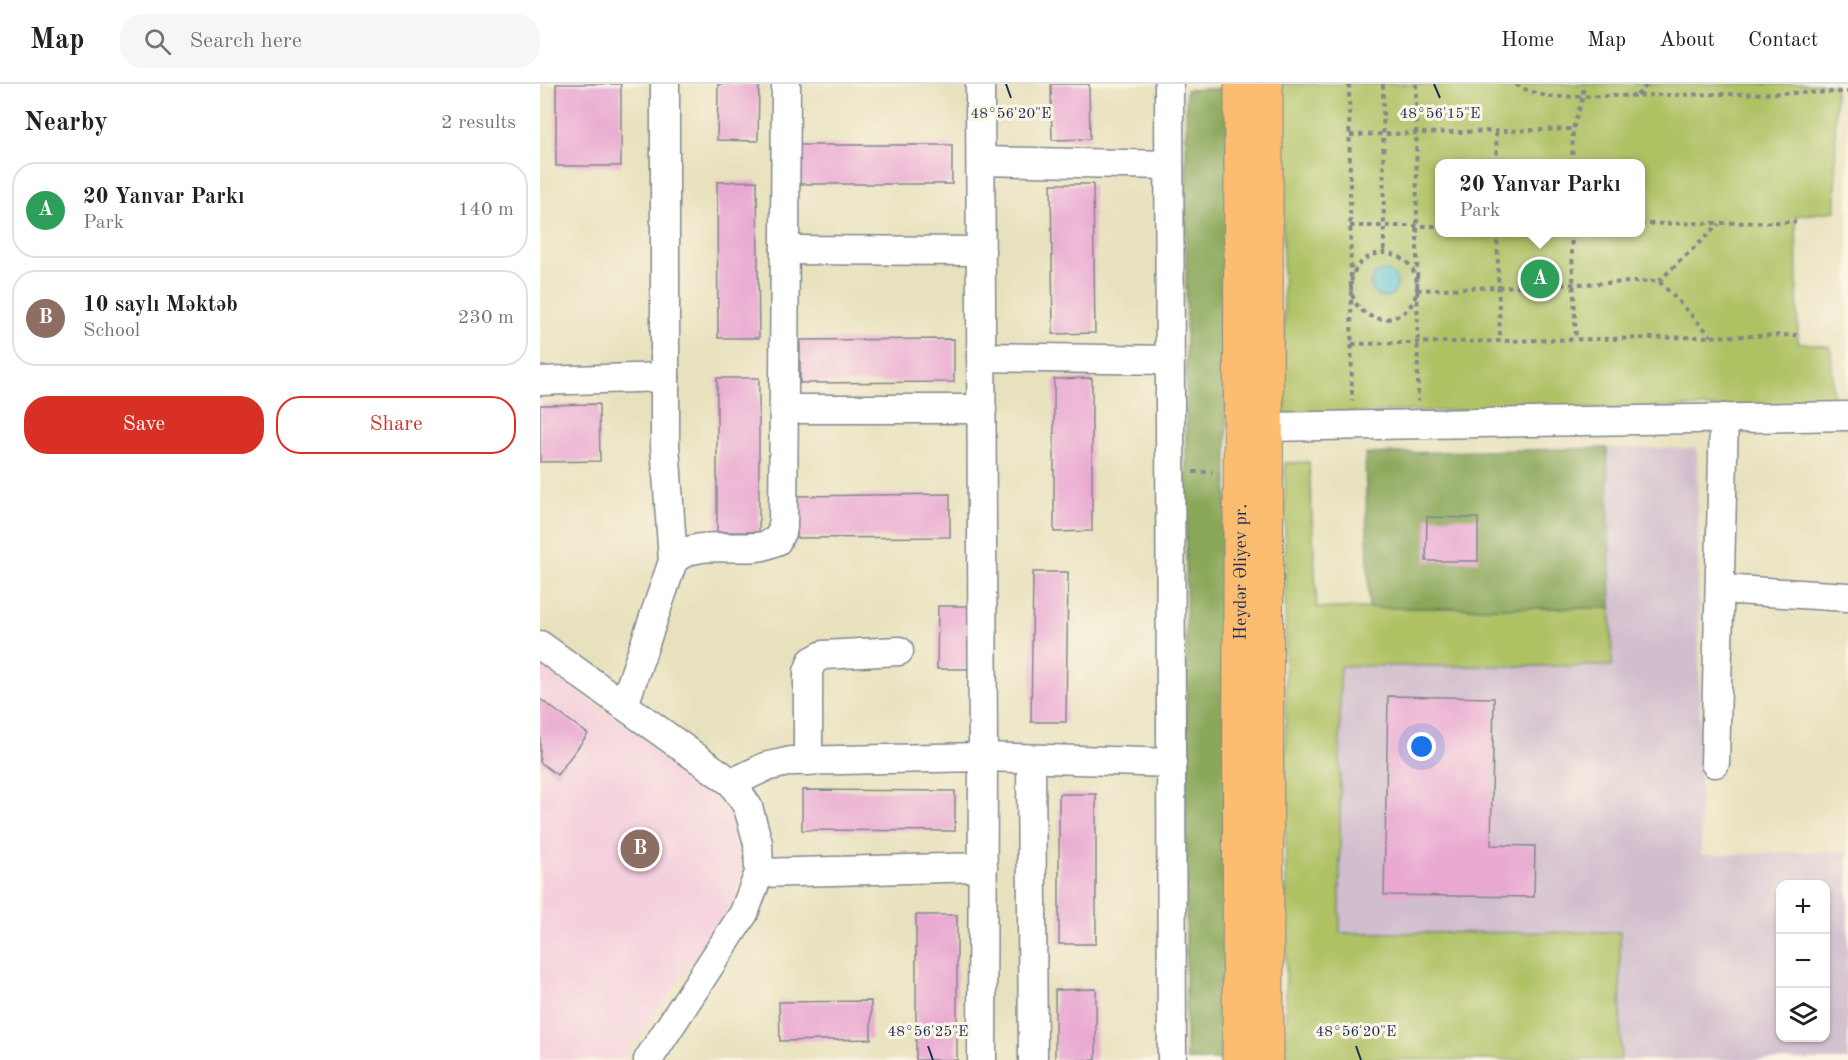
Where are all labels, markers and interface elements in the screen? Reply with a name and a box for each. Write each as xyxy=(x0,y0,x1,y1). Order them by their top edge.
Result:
search box xyxy=(120,14,540,68)
icon: search xyxy=(141,25,174,58)
text: Map xyxy=(30,27,84,55)
text: Search here xyxy=(189,30,302,52)
text: Home xyxy=(1501,30,1554,51)
text: Map xyxy=(1587,30,1626,51)
text: About xyxy=(1659,30,1715,51)
text: Contact xyxy=(1748,30,1818,51)
text: 48°56'20"E xyxy=(971,107,1051,122)
text: 48°56'15"E xyxy=(1400,107,1480,122)
text: Nearby xyxy=(24,110,108,136)
text: 2 results xyxy=(441,113,516,133)
popup xyxy=(1435,159,1645,237)
text: 20 Yanvar Parkı xyxy=(1459,174,1621,196)
text: 20 Yanvar Parkı xyxy=(83,186,245,208)
text: A xyxy=(38,200,53,220)
text: 140 m xyxy=(458,200,514,220)
text: Park xyxy=(1459,201,1500,221)
text: Park xyxy=(83,213,124,233)
pin: A xyxy=(1520,256,1560,302)
text: 10 saylı Məktəb xyxy=(83,294,238,316)
text: B xyxy=(38,308,53,328)
text: 230 m xyxy=(458,308,514,328)
text: School xyxy=(83,321,140,341)
button: Save xyxy=(24,396,264,454)
button: Share xyxy=(276,396,516,454)
street label: Heydər Əliyev pr. xyxy=(1232,504,1250,640)
your location xyxy=(1407,732,1436,761)
pin: B xyxy=(620,826,660,872)
map controls xyxy=(1776,880,1830,1042)
button: + xyxy=(1776,880,1830,934)
button: − xyxy=(1776,934,1830,988)
button: layers xyxy=(1776,988,1830,1042)
text: 48°56'25"E xyxy=(888,1025,968,1040)
text: 48°56'20"E xyxy=(1316,1025,1396,1040)

